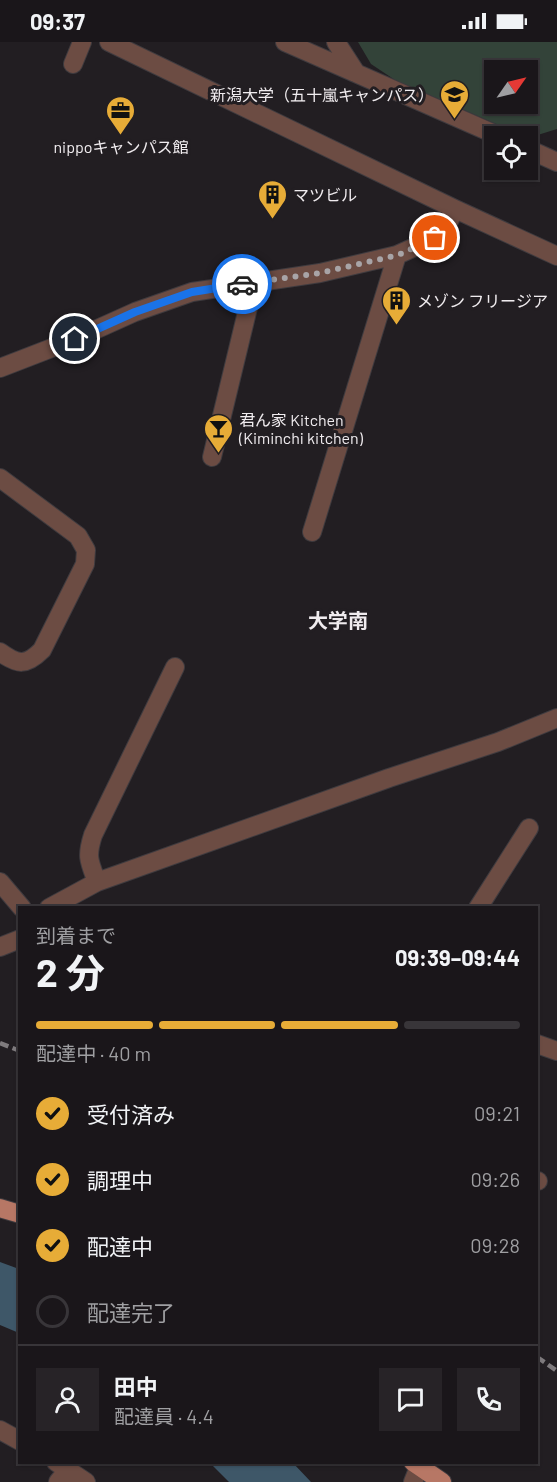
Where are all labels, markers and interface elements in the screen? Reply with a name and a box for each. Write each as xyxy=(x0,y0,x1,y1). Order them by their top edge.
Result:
text: 09:37 xyxy=(30,8,85,34)
north arrow xyxy=(484,60,538,114)
map controls xyxy=(484,60,538,180)
school or university icon: 新潟大学（五十嵐キャンパス） xyxy=(439,78,471,120)
place label: 新潟大学（五十嵐キャンパス） xyxy=(210,85,434,104)
office icon: nippoキャンパス館 xyxy=(105,94,137,136)
button: locate xyxy=(484,126,538,180)
place label: nippoキャンパス館 xyxy=(54,137,188,156)
building icon: マツビル xyxy=(256,178,288,220)
place label: マツビル xyxy=(293,185,357,204)
pin xyxy=(409,212,460,263)
icon: bag xyxy=(418,221,451,254)
courier xyxy=(212,254,272,314)
icon: car xyxy=(226,268,259,301)
building icon: メゾン フリージア xyxy=(380,284,412,326)
place label: メゾン フリージア xyxy=(417,291,548,310)
pin xyxy=(49,313,100,364)
icon: home xyxy=(58,322,91,355)
place label: 君ん家 Kitchen (Kiminchi kitchen) xyxy=(238,410,364,447)
bar icon: 君ん家 Kitchen (Kiminchi kitchen) xyxy=(202,412,234,454)
district label: 大学南 xyxy=(308,608,368,632)
text: 到着まで xyxy=(36,923,116,947)
text: 09:39–09:44 xyxy=(395,944,520,970)
text: 2 分 xyxy=(36,948,105,995)
text: 配達中 · 40 m xyxy=(36,1041,151,1065)
icon: check xyxy=(36,1097,69,1130)
text: 受付済み xyxy=(87,1101,175,1127)
text: 09:21 xyxy=(474,1101,520,1125)
icon: check xyxy=(36,1163,69,1196)
text: 調理中 xyxy=(87,1167,153,1193)
text: 09:26 xyxy=(470,1167,520,1191)
icon: check xyxy=(36,1229,69,1262)
text: 配達中 xyxy=(87,1233,153,1259)
text: 09:28 xyxy=(470,1233,520,1257)
text: 配達完了 xyxy=(87,1299,175,1325)
button: person xyxy=(36,1368,99,1431)
button: chat xyxy=(379,1368,442,1431)
button: phone xyxy=(457,1368,520,1431)
text: 田中 xyxy=(114,1373,158,1399)
text: 配達員 · 4.4 xyxy=(114,1404,214,1428)

